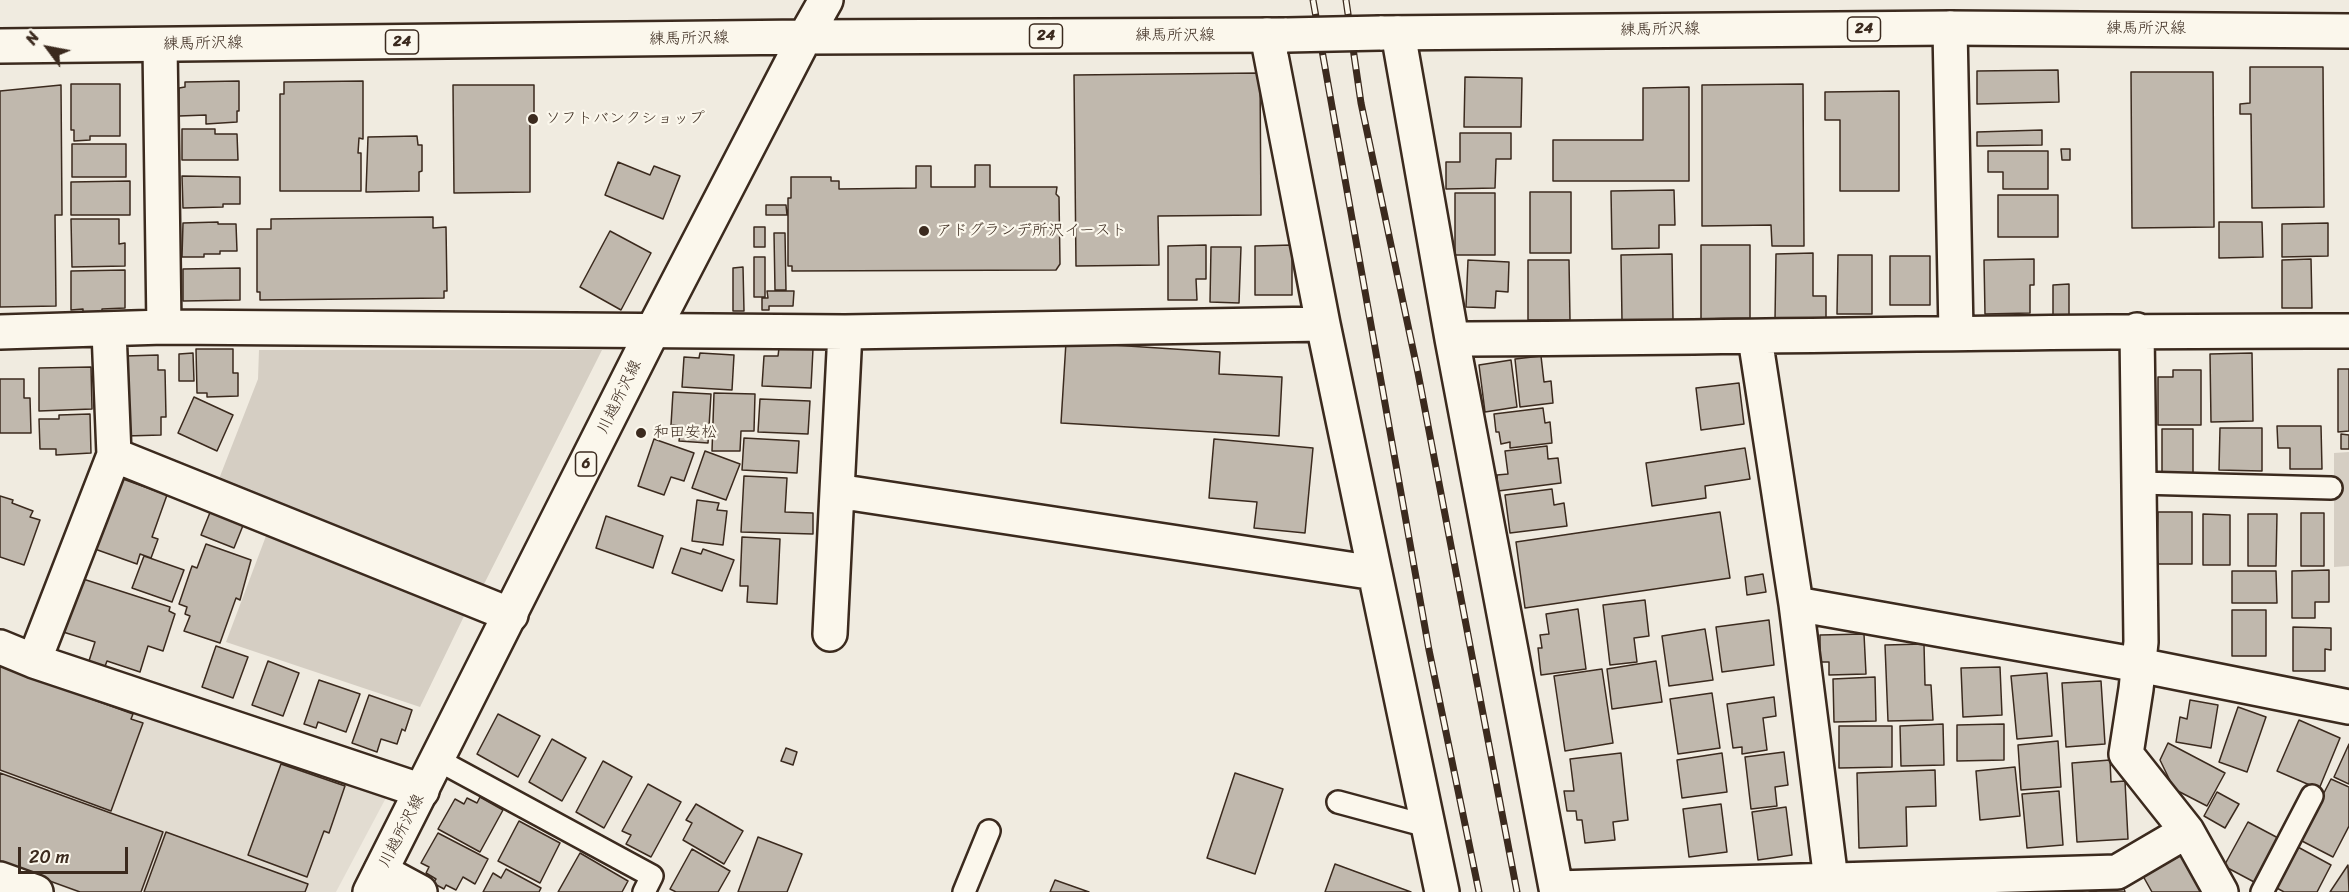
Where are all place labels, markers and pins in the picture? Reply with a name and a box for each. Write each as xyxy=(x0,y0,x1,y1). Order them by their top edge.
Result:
place label: ソフトバンクショップ xyxy=(545,109,705,129)
marker: ソフトバンクショップ xyxy=(526,112,540,126)
place label: アドグランデ所沢イースト xyxy=(936,221,1127,241)
marker: アドグランデ所沢イースト xyxy=(917,224,931,238)
place label: 和田安松 xyxy=(653,423,717,443)
marker: 和田安松 xyxy=(634,426,648,440)

